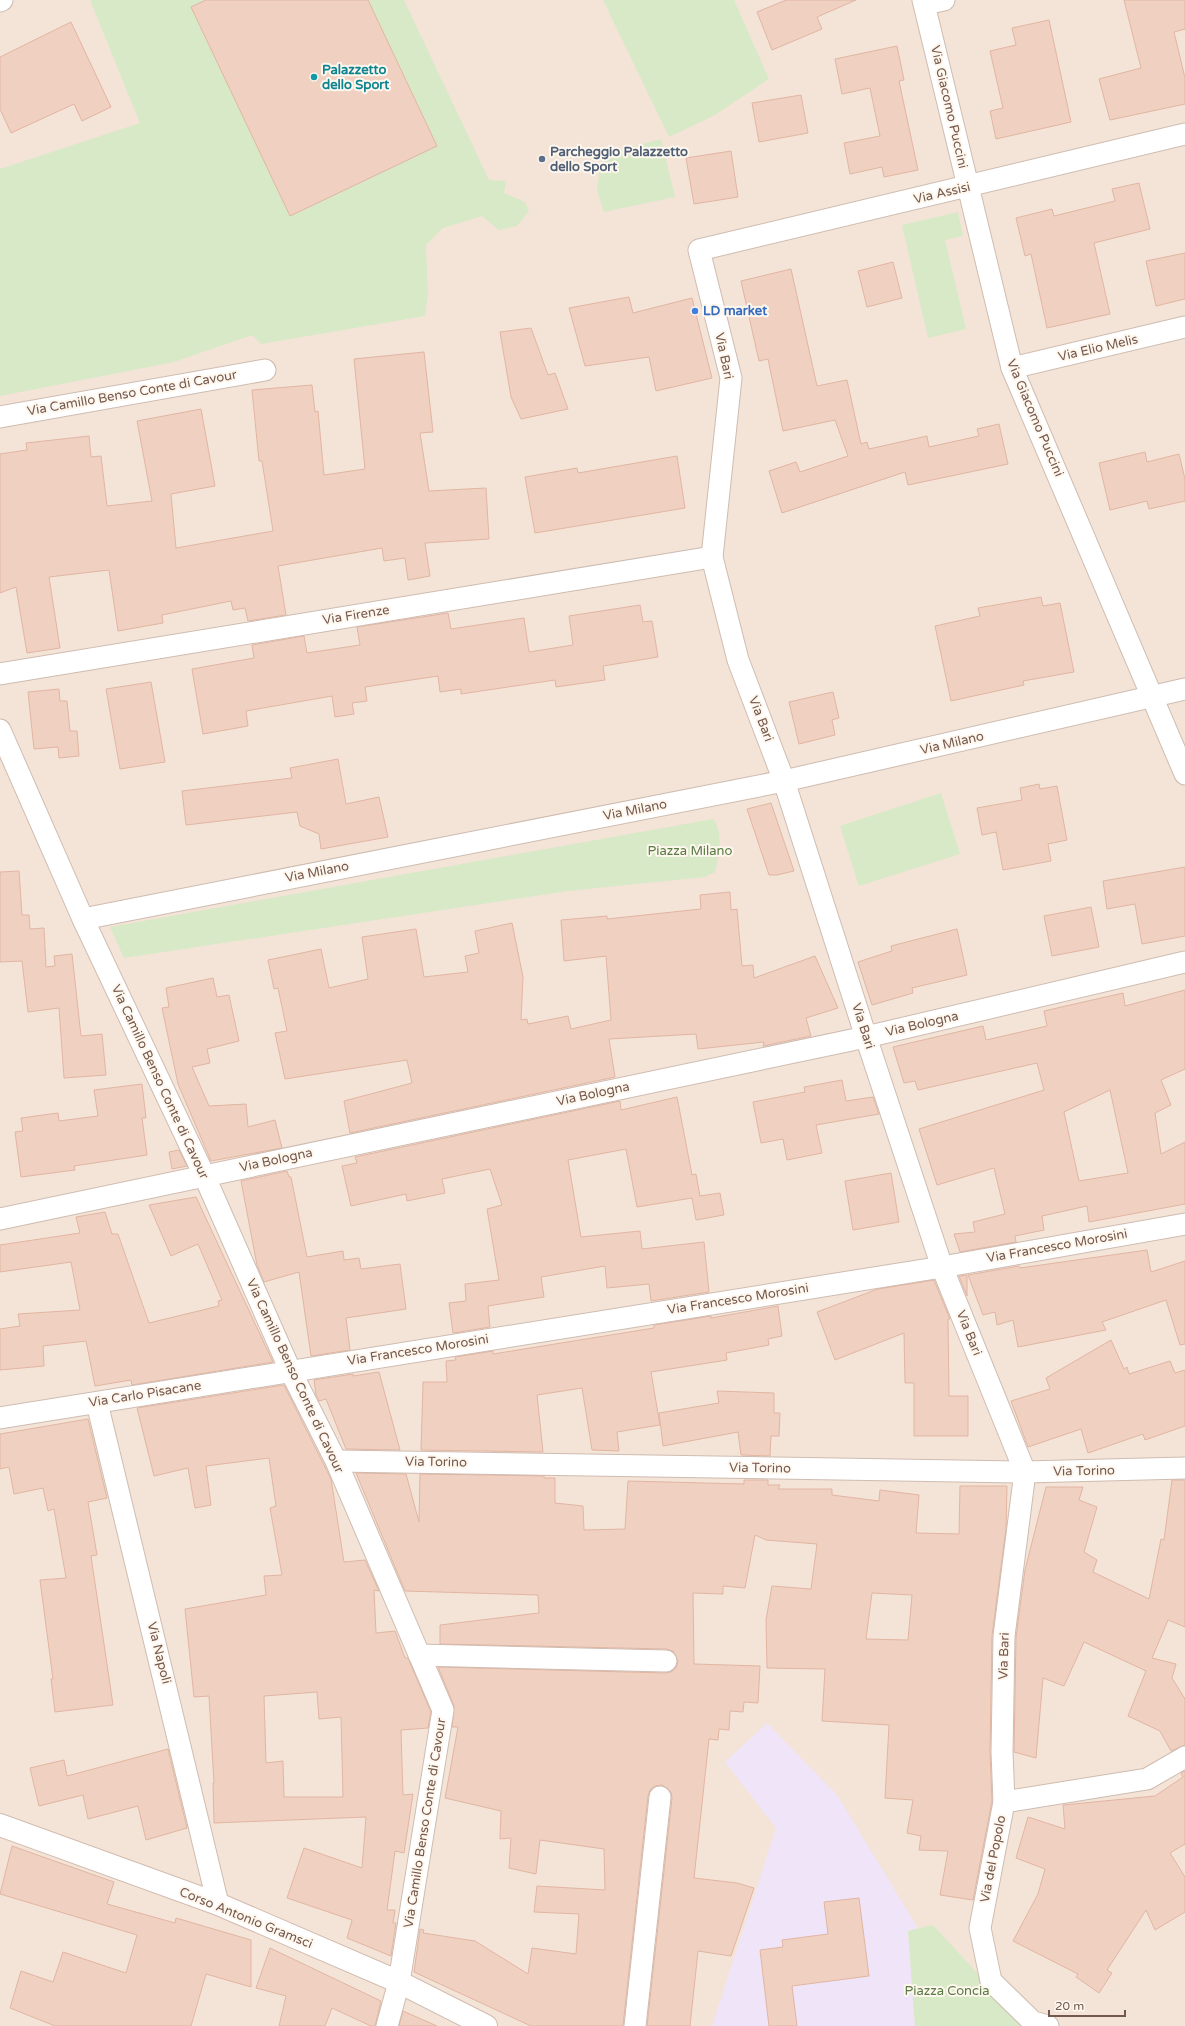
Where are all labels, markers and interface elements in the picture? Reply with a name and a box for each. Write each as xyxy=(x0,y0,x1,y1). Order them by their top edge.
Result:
street label: Via Giacomo Puccini xyxy=(927,44,971,170)
place label: Palazzetto dello Sport xyxy=(322,62,389,93)
marker: Palazzetto dello Sport xyxy=(309,72,319,82)
place label: Parcheggio Palazzetto dello Sport xyxy=(550,144,688,175)
marker: Parcheggio Palazzetto dello Sport xyxy=(537,154,547,164)
street label: Via Assisi xyxy=(912,179,972,207)
place label: LD market xyxy=(703,303,767,319)
marker: LD market xyxy=(690,306,700,316)
street label: Via Bari xyxy=(711,331,737,381)
street label: Via Elio Melis xyxy=(1057,331,1139,365)
street label: Via Giacomo Puccini xyxy=(1003,357,1067,479)
street label: Via Camillo Benso Conte di Cavour xyxy=(26,367,238,419)
street label: Via Firenze xyxy=(321,602,391,628)
street label: Via Bari xyxy=(745,694,777,744)
street label: Via Milano xyxy=(919,728,985,758)
street label: Via Milano xyxy=(602,796,668,824)
park label: Piazza Milano xyxy=(648,843,733,859)
street label: Via Milano xyxy=(284,858,350,886)
street label: Via Camillo Benso Conte di Cavour xyxy=(108,982,212,1182)
street label: Via Bari xyxy=(848,1001,878,1051)
street label: Via Bologna xyxy=(884,1008,960,1040)
street label: Via Bologna xyxy=(555,1078,631,1110)
street label: Via Bologna xyxy=(238,1144,314,1176)
street label: Via Francesco Morosini xyxy=(985,1226,1129,1266)
street label: Via Camillo Benso Conte di Cavour xyxy=(243,1276,347,1476)
street label: Via Francesco Morosini xyxy=(666,1280,810,1318)
street label: Via Bari xyxy=(953,1308,985,1358)
street label: Via Francesco Morosini xyxy=(346,1331,490,1369)
street label: Via Carlo Pisacane xyxy=(88,1377,202,1411)
street label: Via Torino xyxy=(405,1453,467,1471)
street label: Via Torino xyxy=(729,1459,791,1477)
street label: Via Torino xyxy=(1053,1462,1115,1480)
street label: Via Napoli xyxy=(144,1620,174,1686)
street label: Via Bari xyxy=(995,1632,1013,1680)
street label: Via Camillo Benso Conte di Cavour xyxy=(400,1717,450,1929)
street label: Via del Popolo xyxy=(977,1814,1009,1904)
street label: Corso Antonio Gramsci xyxy=(177,1884,315,1952)
park label: Piazza Concia xyxy=(905,1983,989,1999)
scale bar xyxy=(1049,1992,1125,2018)
text: 20 m xyxy=(1055,1999,1084,2013)

